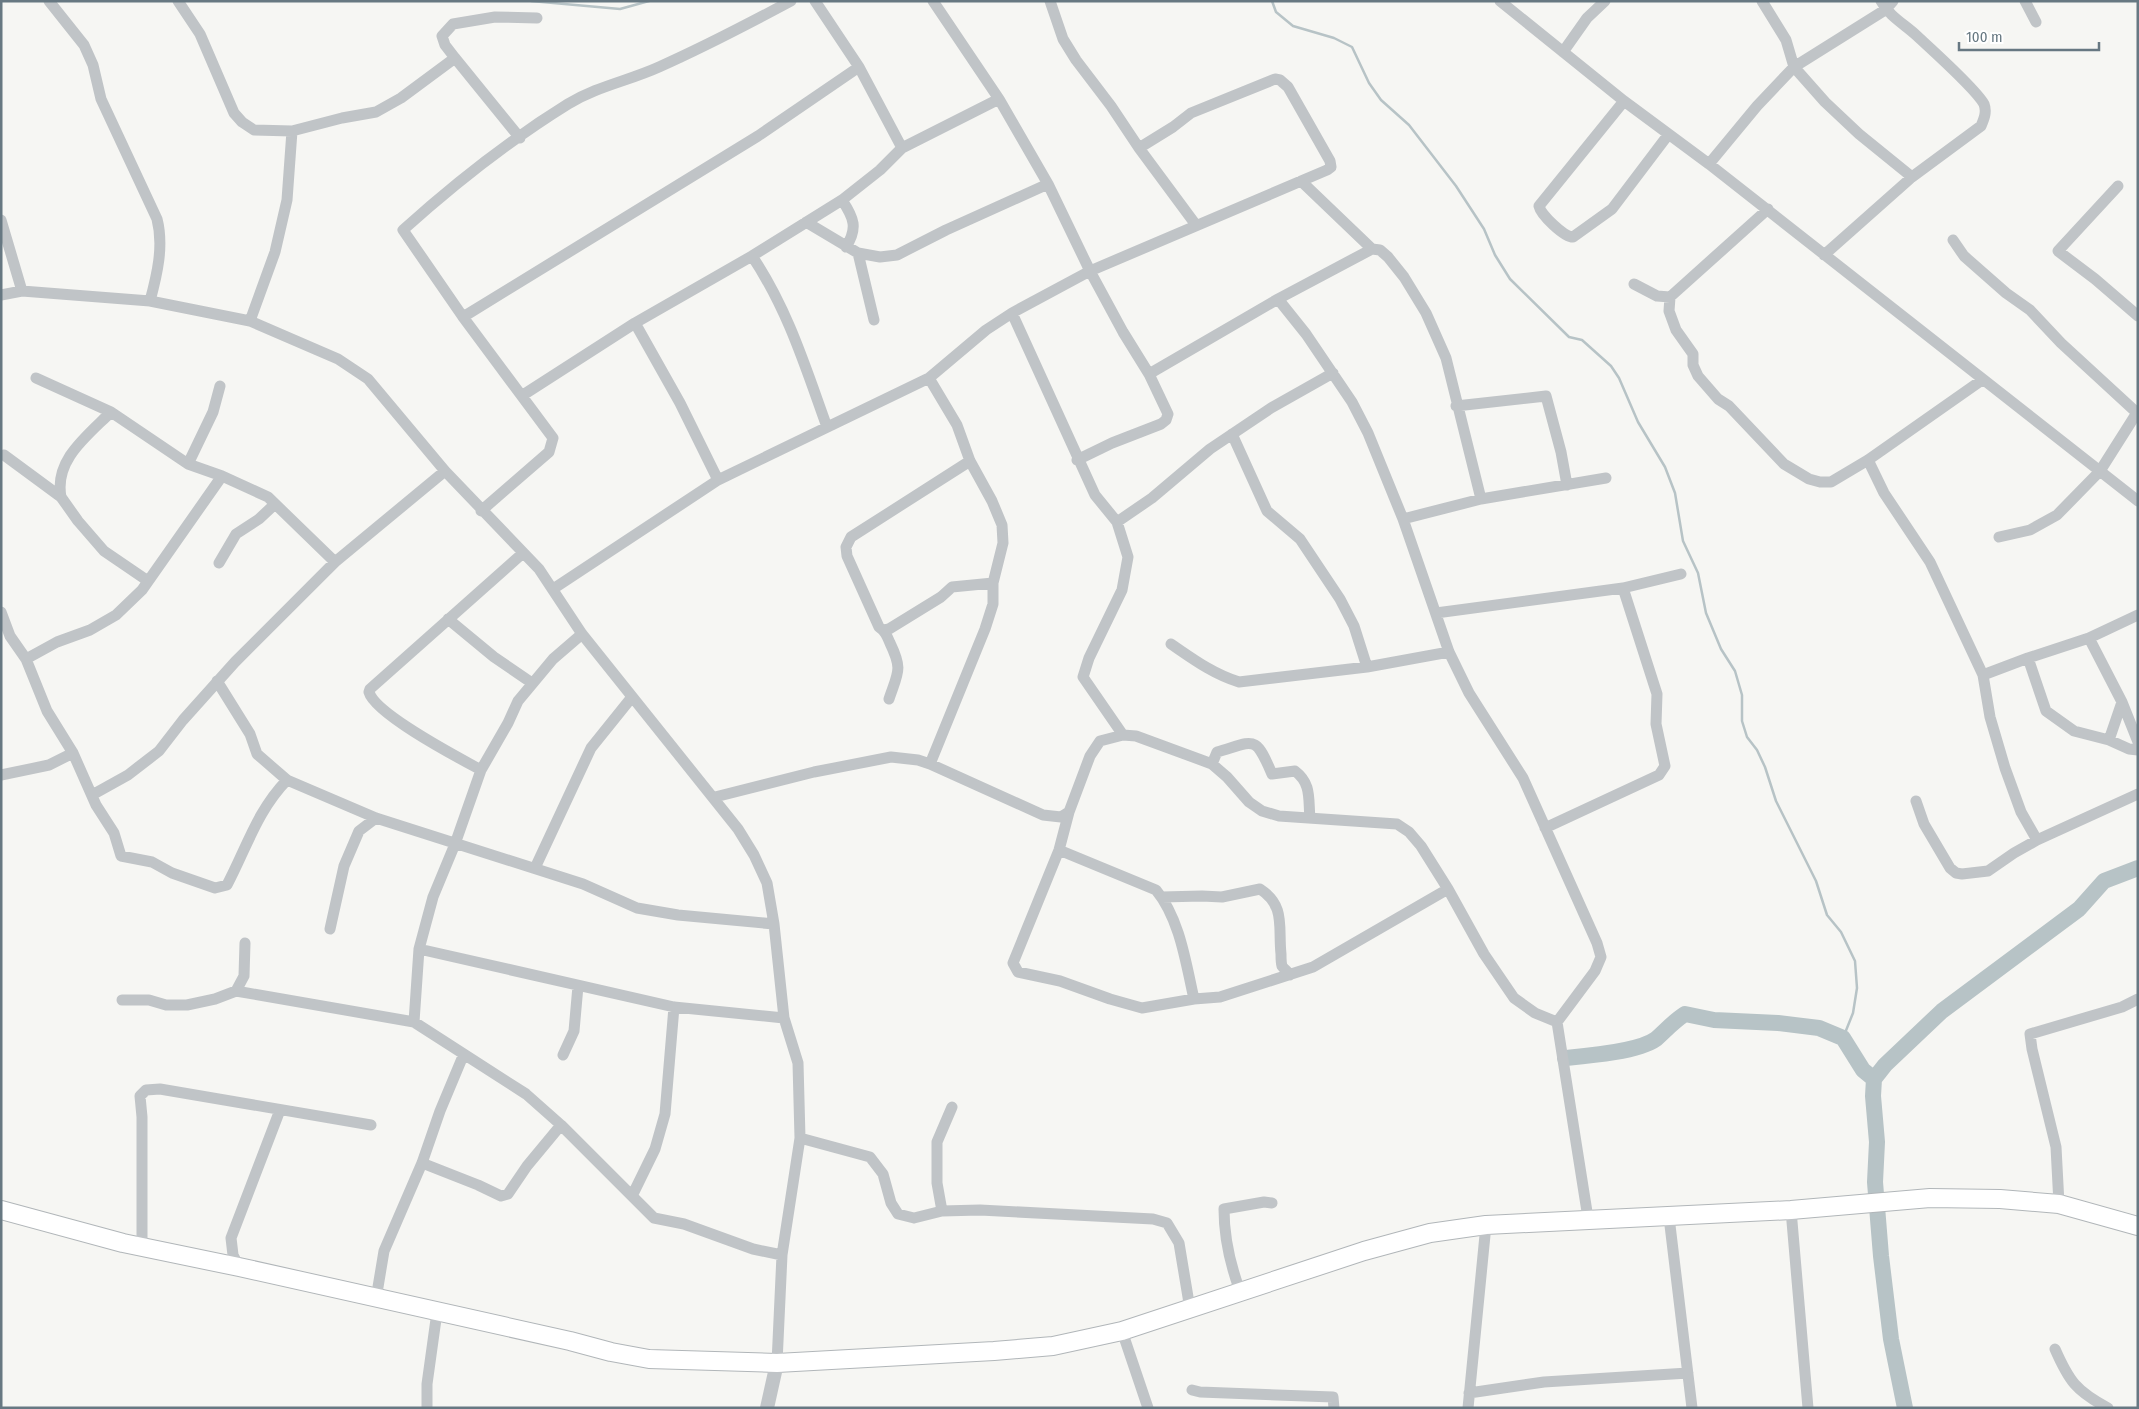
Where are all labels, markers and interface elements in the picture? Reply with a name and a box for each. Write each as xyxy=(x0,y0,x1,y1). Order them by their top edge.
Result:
scale bar xyxy=(1959,20,2099,52)
text: 100 m xyxy=(1966,28,2003,46)

